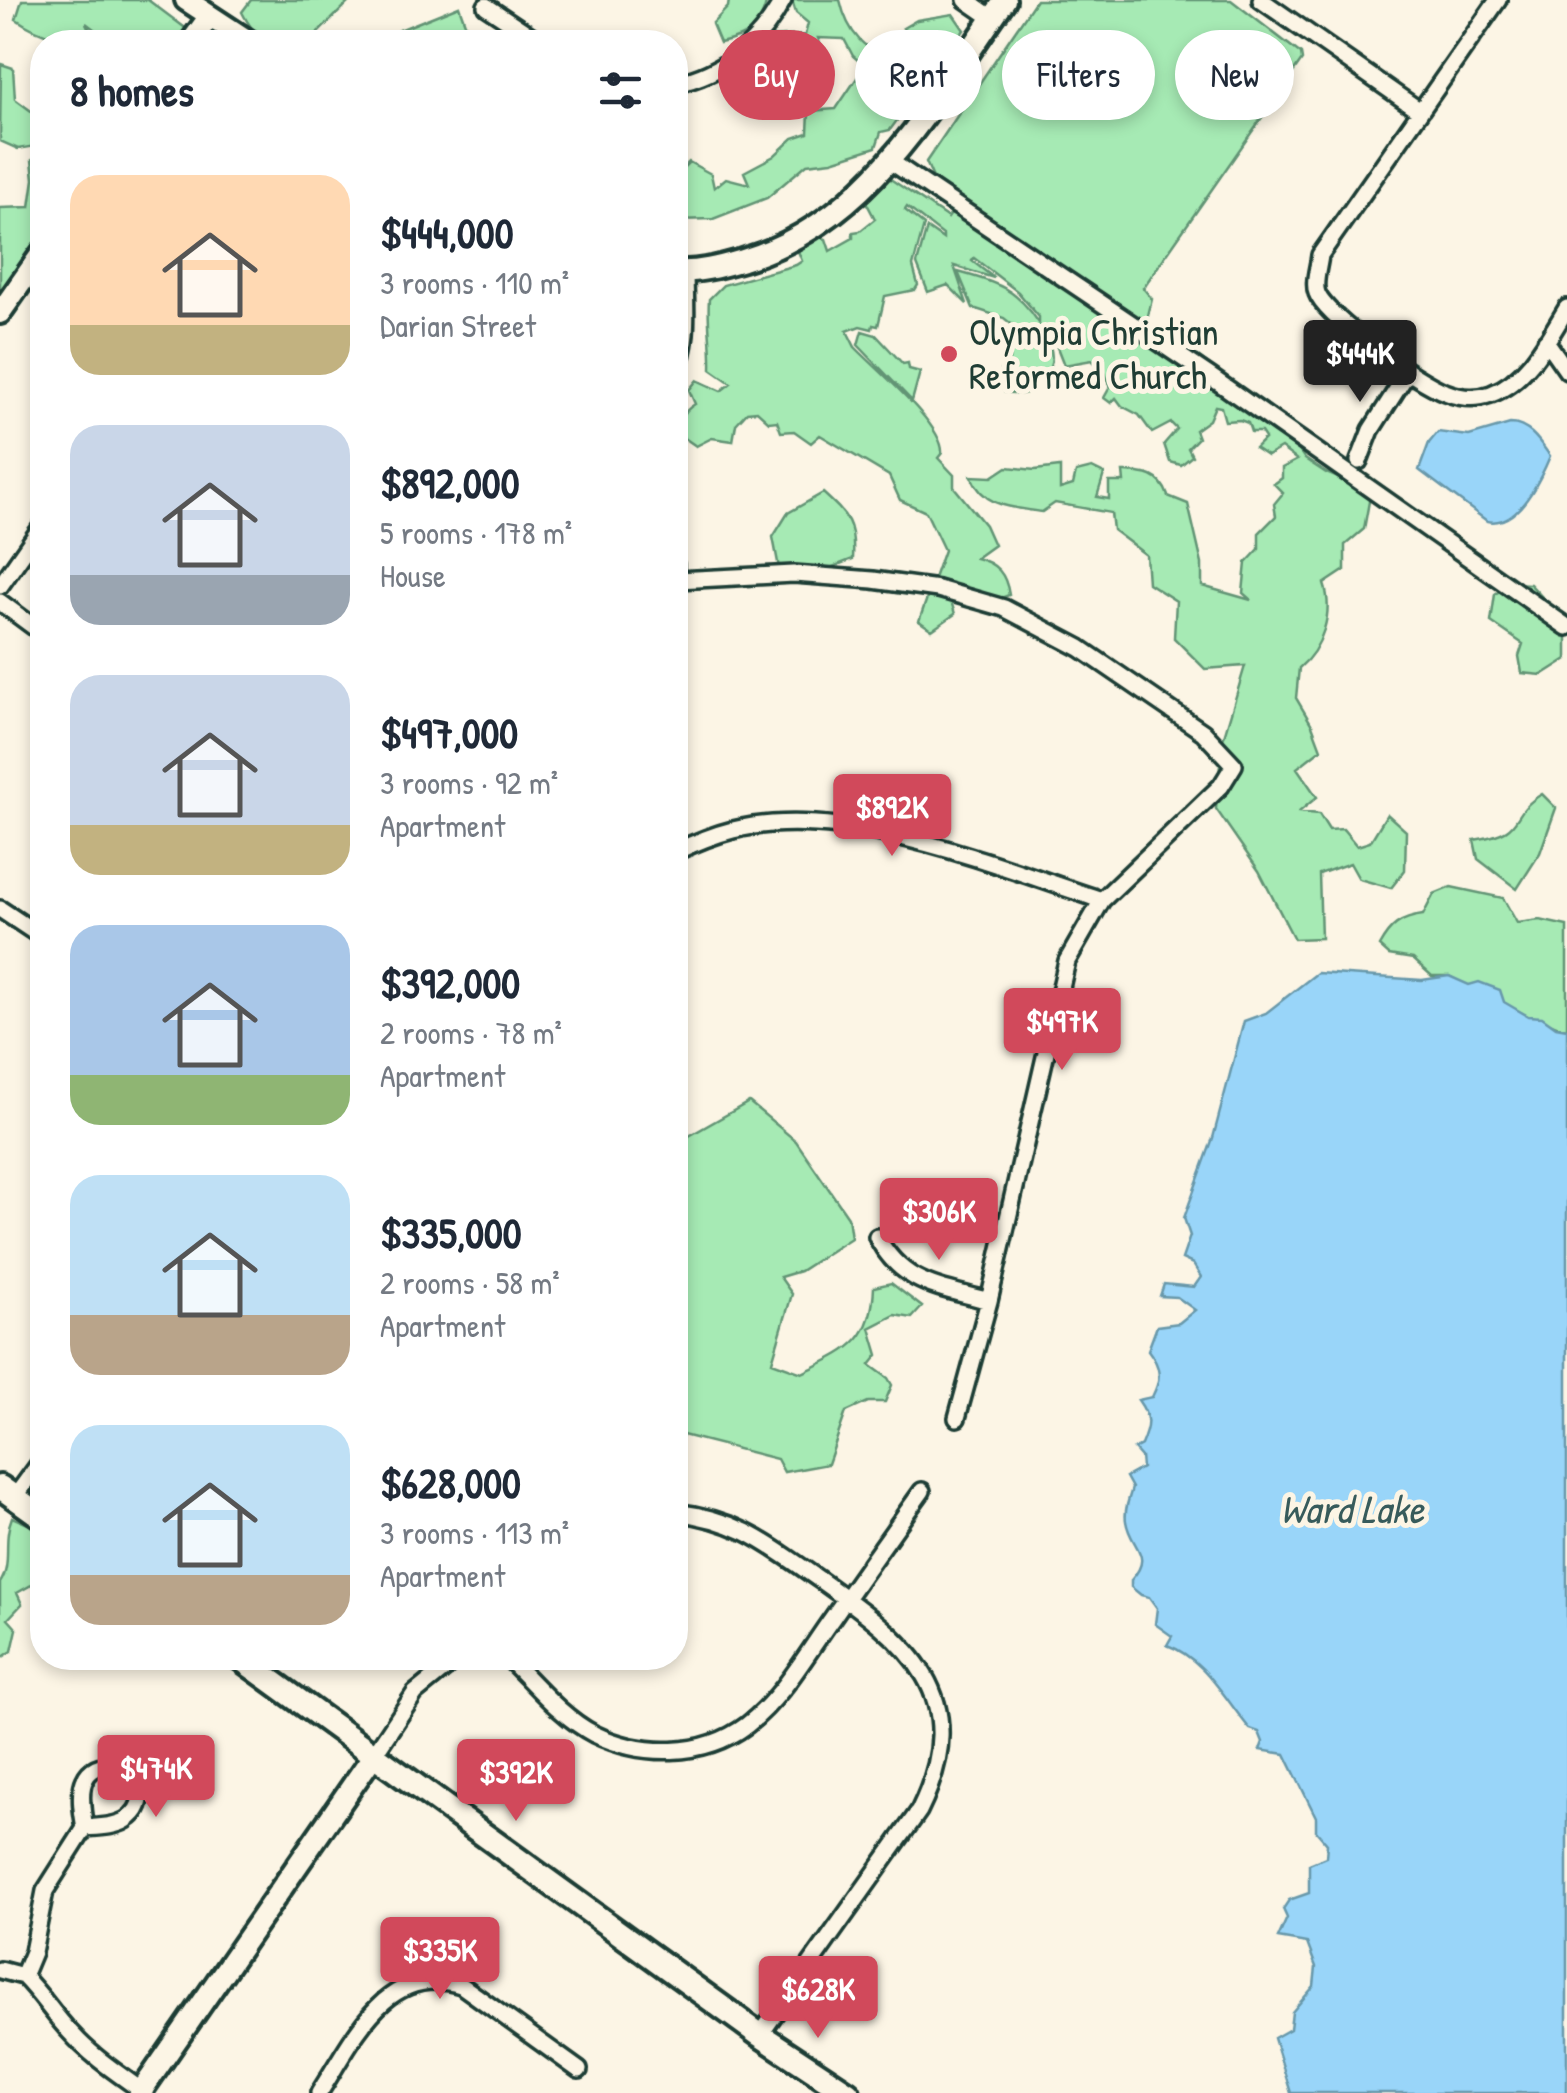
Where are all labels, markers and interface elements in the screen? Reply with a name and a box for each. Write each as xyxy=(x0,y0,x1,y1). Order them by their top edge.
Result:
chip: Buy xyxy=(718,30,835,120)
chip: Rent xyxy=(855,30,982,120)
chip: Filters xyxy=(1002,30,1155,120)
chip: New xyxy=(1175,30,1294,120)
text: 8 homes xyxy=(70,62,194,119)
icon: filters xyxy=(593,63,648,118)
text: $444,000 xyxy=(380,204,513,261)
icon: home xyxy=(150,215,270,335)
text: 3 rooms · 110 m² xyxy=(380,261,569,304)
text: Darian Street xyxy=(380,304,536,347)
place label: Olympia Christian Reformed Church xyxy=(969,305,1219,401)
pin: $444K xyxy=(1290,320,1430,405)
text: $444K xyxy=(1326,331,1394,374)
marker: Olympia Christian Reformed Church xyxy=(938,343,960,365)
text: $892,000 xyxy=(380,454,519,511)
icon: home xyxy=(150,465,270,585)
text: 5 rooms · 178 m² xyxy=(380,511,572,554)
text: House xyxy=(380,554,446,597)
text: $497,000 xyxy=(380,704,518,761)
icon: home xyxy=(150,715,270,835)
text: 3 rooms · 92 m² xyxy=(380,761,558,804)
pin: $892K xyxy=(822,774,962,859)
text: $892K xyxy=(855,785,929,828)
text: Apartment xyxy=(380,804,505,847)
text: $392,000 xyxy=(380,954,520,1011)
icon: home xyxy=(150,965,270,1085)
pin: $497K xyxy=(992,988,1132,1073)
text: $497K xyxy=(1026,999,1098,1042)
text: 2 rooms · 78 m² xyxy=(380,1011,562,1054)
text: Apartment xyxy=(380,1054,505,1097)
pin: $306K xyxy=(869,1178,1009,1263)
text: $306K xyxy=(902,1189,976,1232)
text: $335,000 xyxy=(380,1204,522,1261)
icon: home xyxy=(150,1215,270,1335)
text: 2 rooms · 58 m² xyxy=(380,1261,560,1304)
text: Apartment xyxy=(380,1304,505,1347)
text: $628,000 xyxy=(380,1454,521,1511)
icon: home xyxy=(150,1465,270,1585)
water label: Ward Lake xyxy=(1280,1481,1426,1535)
text: 3 rooms · 113 m² xyxy=(380,1511,569,1554)
text: Apartment xyxy=(380,1554,505,1597)
pin: $474K xyxy=(86,1735,226,1820)
pin: $392K xyxy=(446,1739,586,1824)
text: $474K xyxy=(120,1746,192,1789)
text: $392K xyxy=(479,1750,553,1793)
pin: $335K xyxy=(370,1917,510,2002)
text: $335K xyxy=(402,1928,478,1971)
pin: $628K xyxy=(748,1956,888,2041)
text: $628K xyxy=(781,1967,855,2010)

